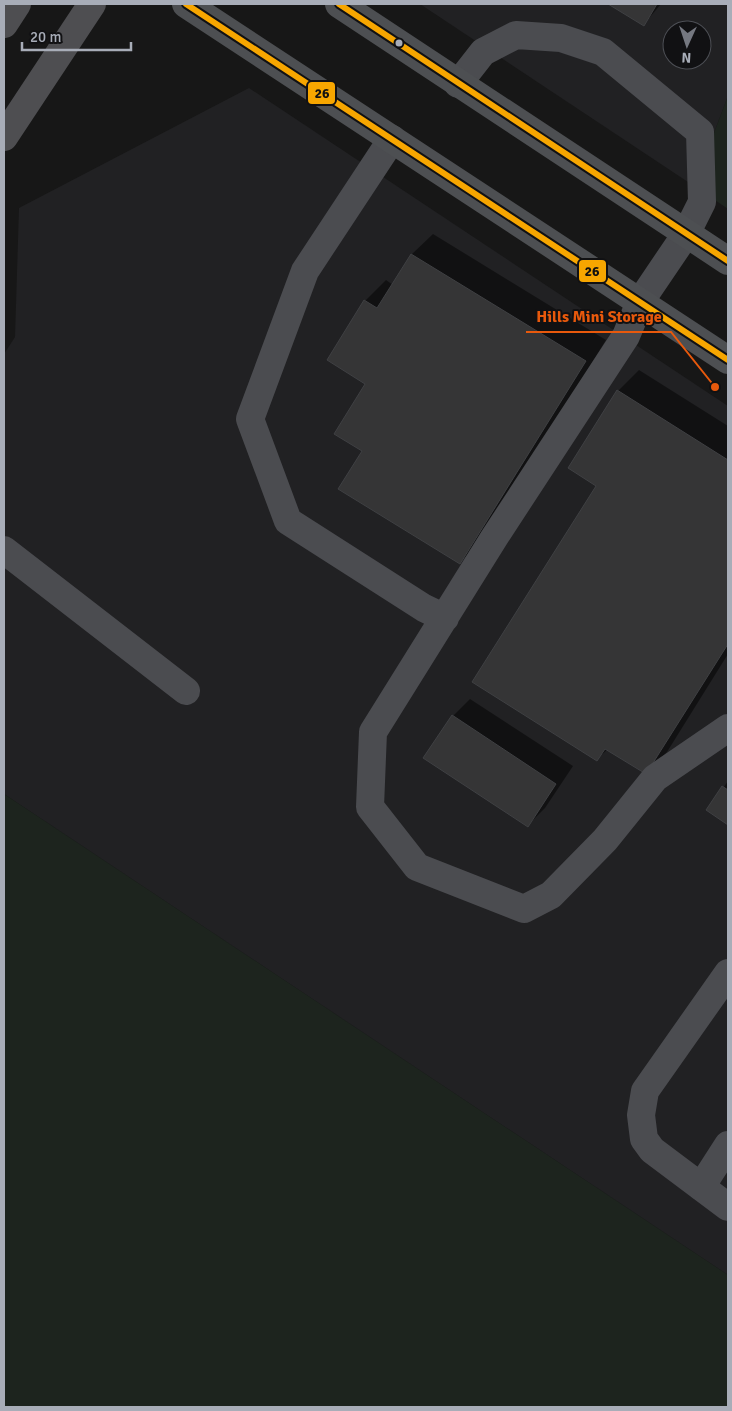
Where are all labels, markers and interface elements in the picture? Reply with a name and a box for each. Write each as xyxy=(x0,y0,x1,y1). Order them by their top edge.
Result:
scale bar xyxy=(22,20,131,52)
north arrow xyxy=(662,20,712,70)
text: 20 m xyxy=(30,28,61,46)
unlabelled marker xyxy=(394,38,404,48)
text: N xyxy=(681,49,692,66)
line badge: 26 xyxy=(307,81,336,105)
text: 26 xyxy=(314,85,330,102)
line badge: 26 xyxy=(578,259,607,283)
text: 26 xyxy=(584,263,600,280)
callout: Hills Mini Storage xyxy=(526,301,671,332)
text: Hills Mini Storage xyxy=(536,307,662,327)

